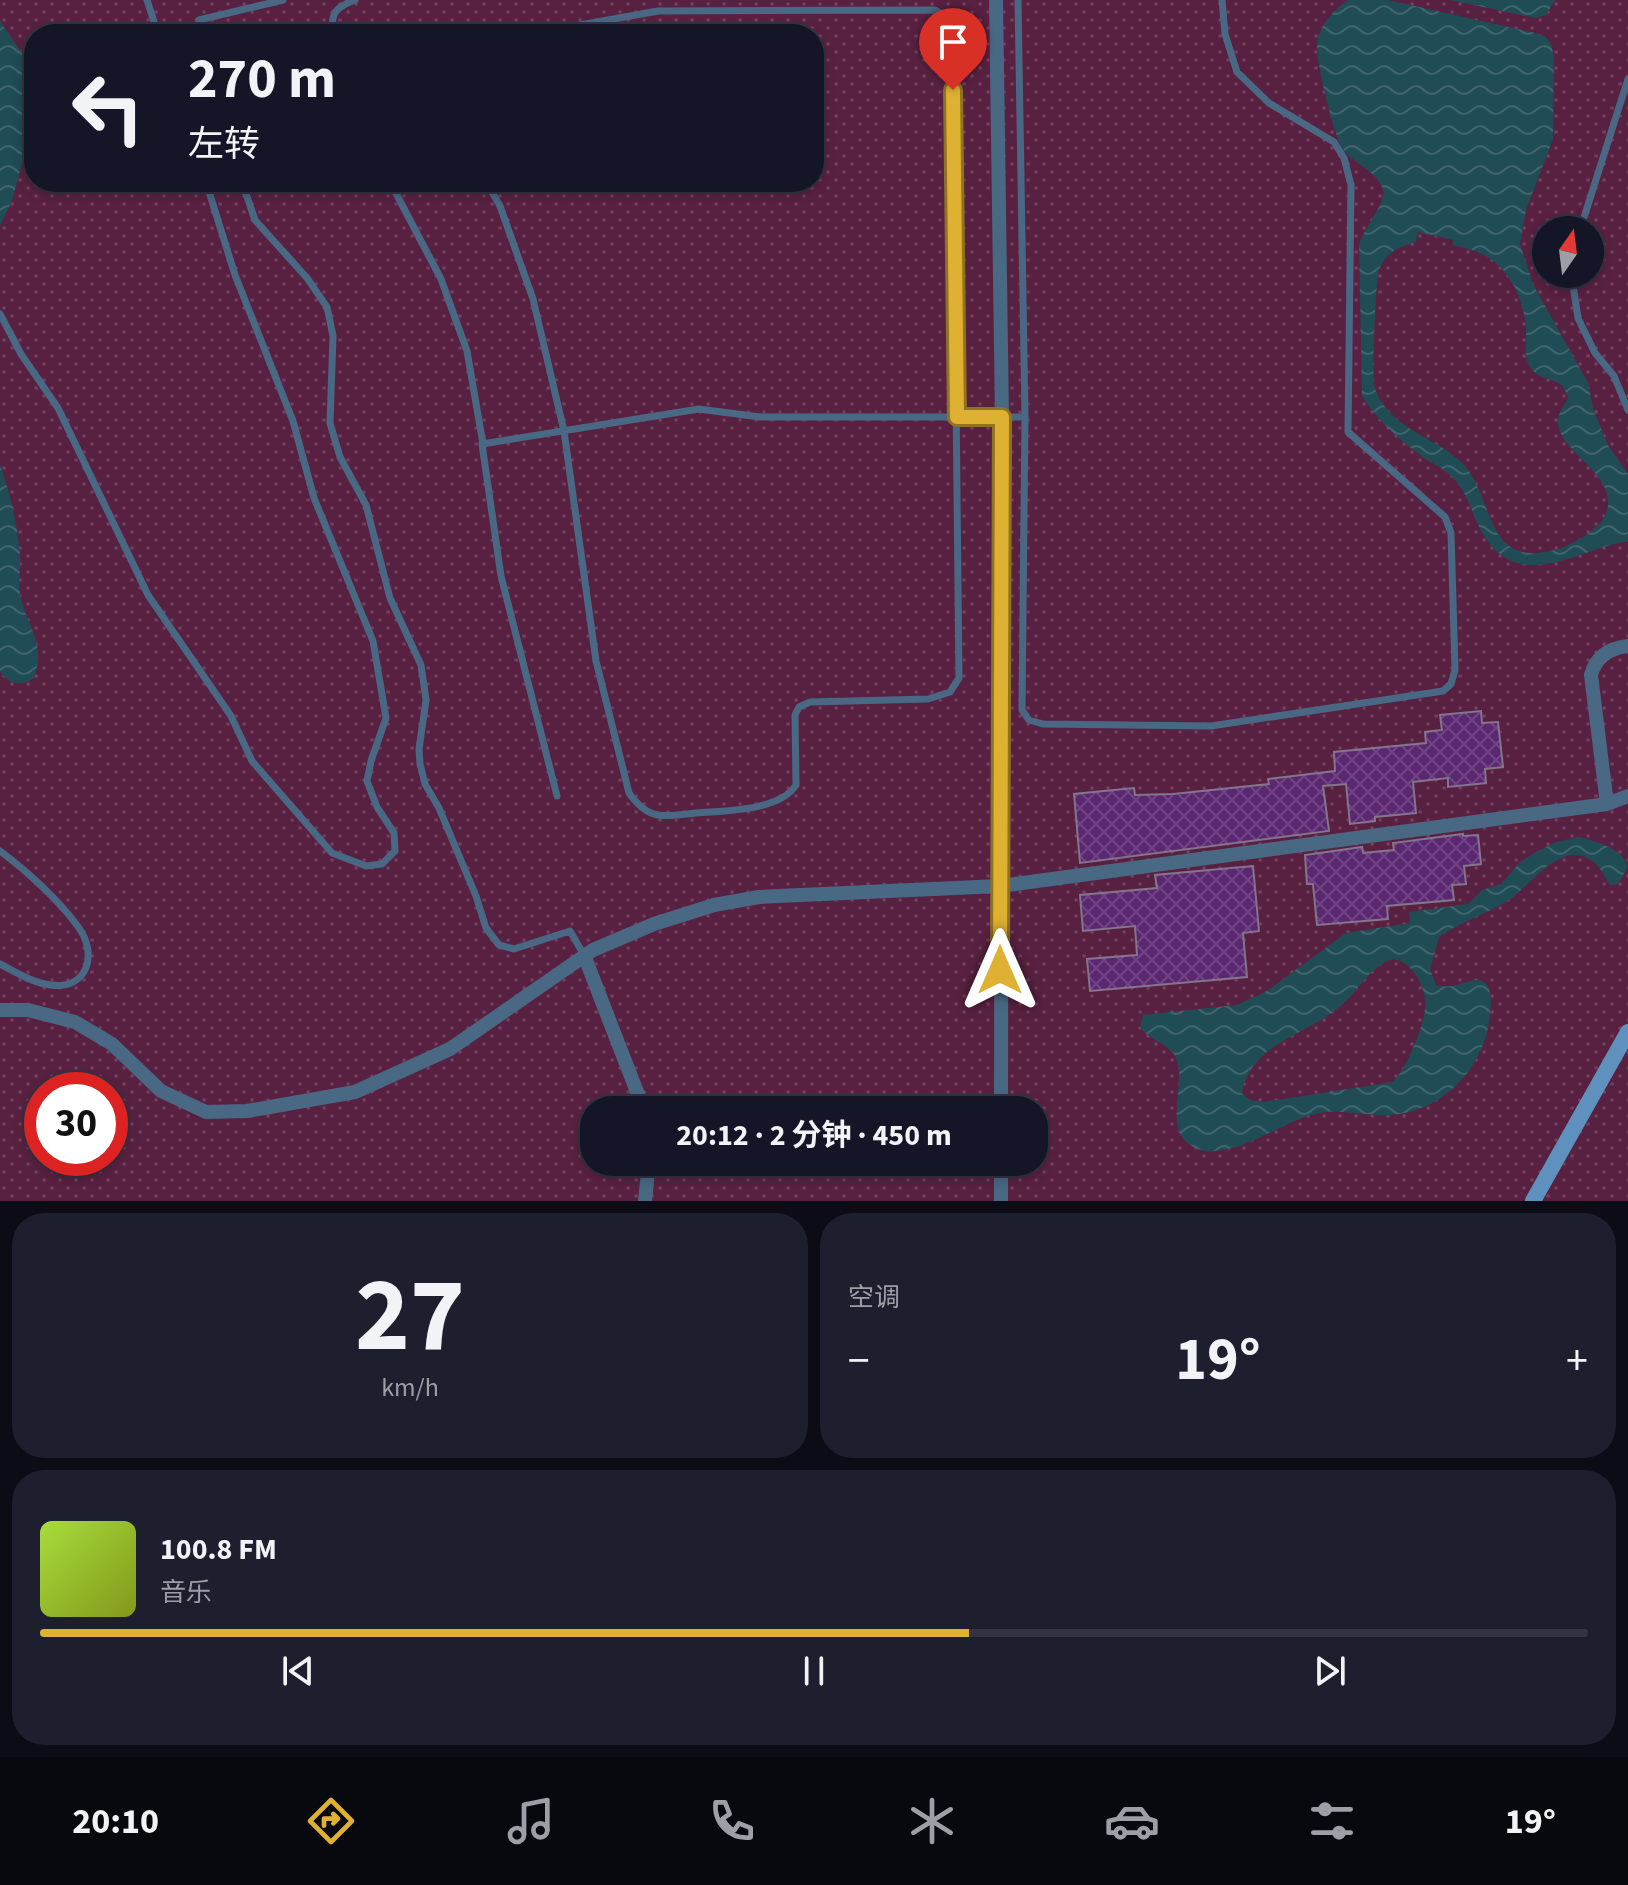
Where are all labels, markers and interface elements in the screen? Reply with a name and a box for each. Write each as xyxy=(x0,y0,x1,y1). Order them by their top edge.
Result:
pin xyxy=(919,8,987,90)
icon: arrive xyxy=(931,20,975,64)
text: 270 m xyxy=(188,40,336,119)
icon: left xyxy=(56,56,160,160)
text: 左转 xyxy=(188,119,260,170)
north arrow xyxy=(1532,216,1604,288)
map controls xyxy=(1532,216,1604,288)
position arrow xyxy=(958,928,1042,1012)
speed limit sign: 30 xyxy=(24,1072,128,1176)
text: 20:12 · 2 分钟 · 450 m xyxy=(676,1114,952,1157)
text: 27 xyxy=(355,1243,465,1391)
text: 空调 xyxy=(848,1279,900,1316)
text: 19° xyxy=(1175,1318,1261,1403)
text: − xyxy=(848,1330,870,1393)
text: + xyxy=(1566,1330,1588,1393)
text: km/h xyxy=(381,1369,439,1406)
text: 100.8 FM xyxy=(160,1528,277,1571)
text: 音乐 xyxy=(160,1574,212,1611)
icon: previous xyxy=(276,1649,320,1693)
icon: pause xyxy=(792,1649,836,1693)
icon: next xyxy=(1308,1649,1352,1693)
icon: directions xyxy=(303,1793,359,1849)
icon: music xyxy=(503,1793,559,1849)
icon: phone xyxy=(704,1793,760,1849)
icon: climate xyxy=(904,1793,960,1849)
icon: car xyxy=(1104,1793,1160,1849)
icon: filters xyxy=(1304,1793,1360,1849)
text: 20:10 xyxy=(72,1796,159,1847)
text: 19° xyxy=(1505,1796,1556,1847)

